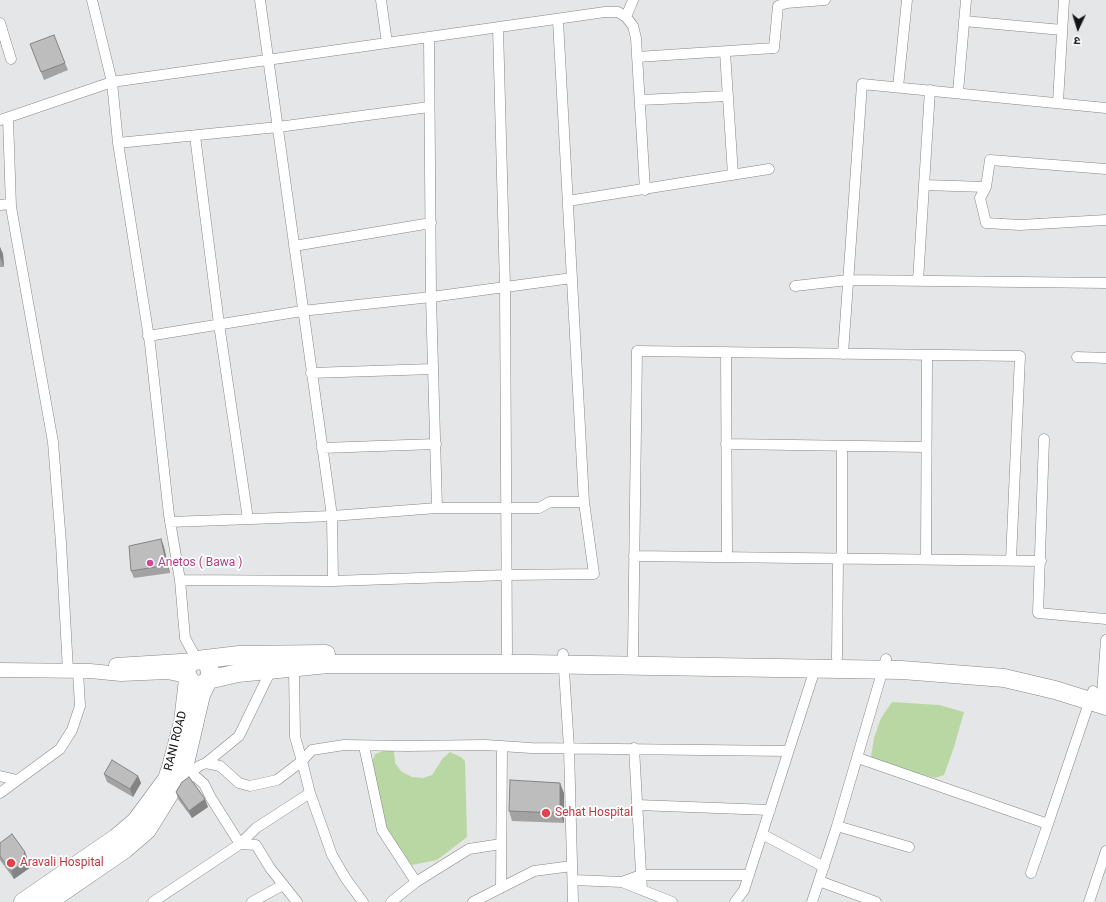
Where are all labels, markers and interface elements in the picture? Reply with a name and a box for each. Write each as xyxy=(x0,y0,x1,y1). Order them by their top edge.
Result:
north arrow xyxy=(1058,8,1098,48)
text: उ xyxy=(1073,34,1081,47)
place label: Anetos ( Bawa ) xyxy=(158,556,242,570)
marker: Anetos ( Bawa ) xyxy=(145,558,155,568)
street label: RANI ROAD xyxy=(162,710,190,772)
place label: Sehat Hospital xyxy=(555,806,633,820)
marker: Sehat Hospital xyxy=(540,807,552,819)
place label: Aravali Hospital xyxy=(20,856,104,870)
marker: Aravali Hospital xyxy=(5,857,17,869)

